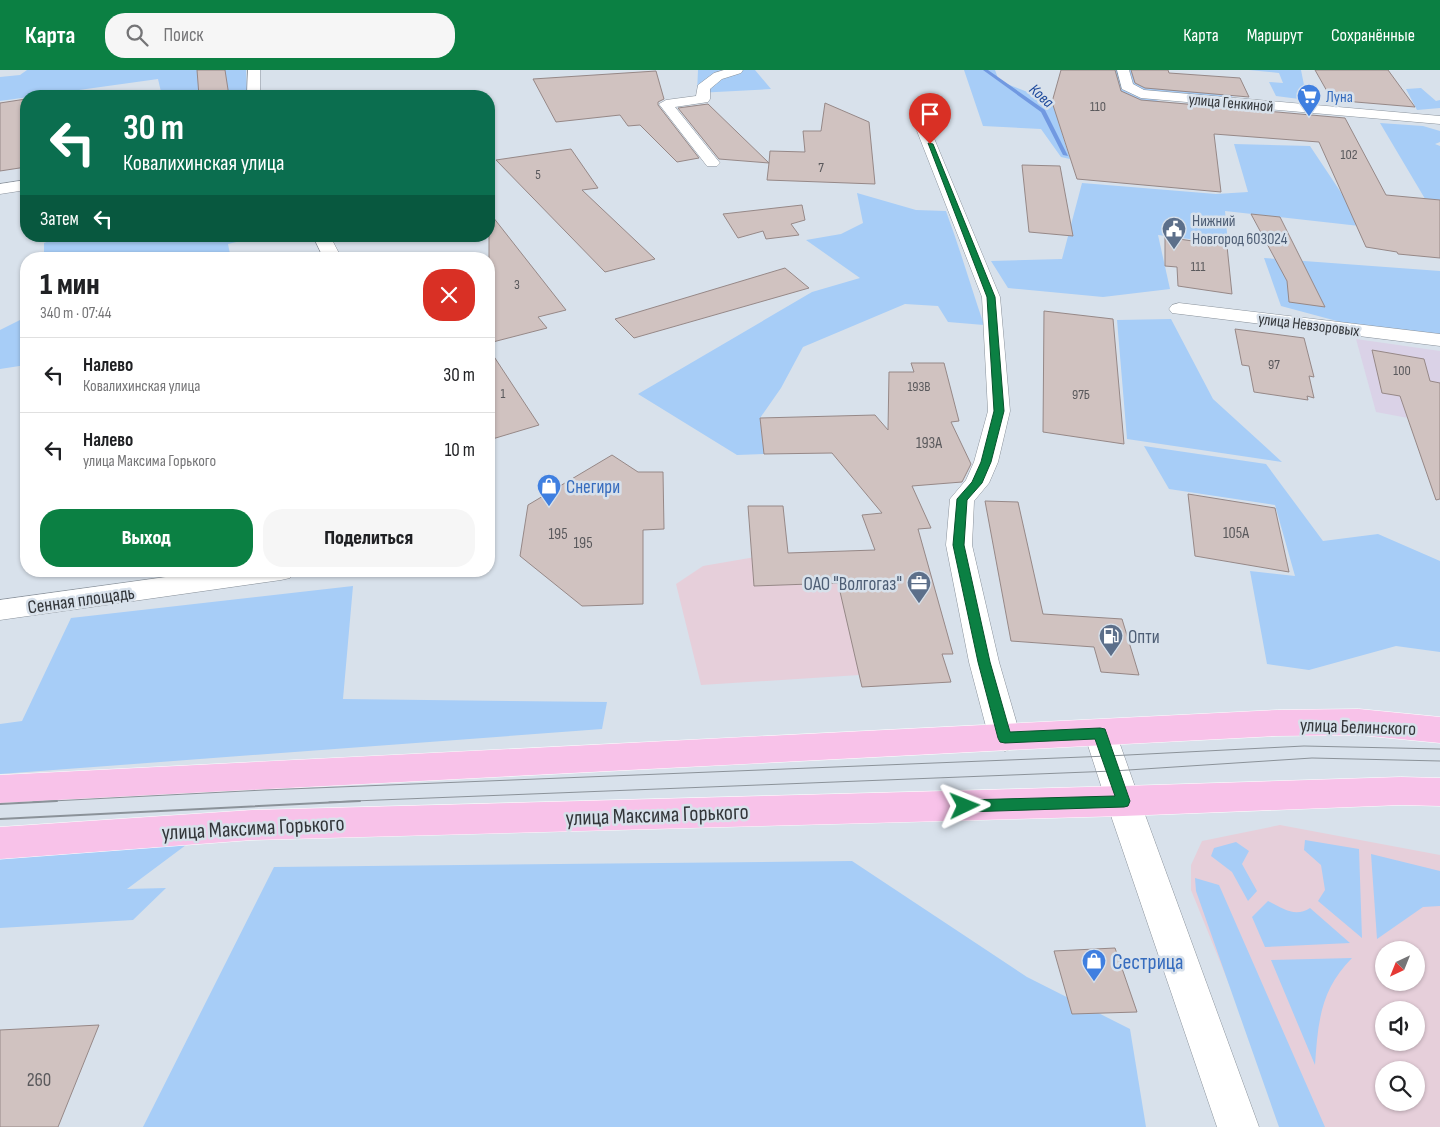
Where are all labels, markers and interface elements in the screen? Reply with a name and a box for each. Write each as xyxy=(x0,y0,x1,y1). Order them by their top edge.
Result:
search box xyxy=(105,13,455,58)
text: Карта xyxy=(25,21,75,50)
icon: search xyxy=(123,21,151,49)
text: Поиск xyxy=(163,24,204,47)
text: Карта xyxy=(1183,25,1219,46)
text: Маршрут xyxy=(1247,25,1303,46)
text: Сохранённые xyxy=(1331,25,1415,46)
water label: Кова xyxy=(1025,80,1057,112)
supermarket icon: Луна xyxy=(1296,83,1322,117)
place label: Луна xyxy=(1326,88,1353,107)
street label: улица Генкиной xyxy=(1188,90,1274,117)
pin xyxy=(909,93,951,144)
house number: 110 xyxy=(1090,98,1106,115)
icon: arrive xyxy=(916,100,944,128)
text: 30 m xyxy=(123,107,184,150)
icon: left xyxy=(40,110,105,175)
house number: 102 xyxy=(1341,146,1358,163)
text: Ковалихинская улица xyxy=(123,150,284,177)
house number: 7 xyxy=(818,159,824,176)
house number: 5 xyxy=(535,166,541,183)
icon: left xyxy=(89,205,117,233)
text: Затем xyxy=(40,208,79,231)
place label: Нижний Новгород 603024 xyxy=(1192,212,1288,249)
public building icon: Нижний Новгород 603024 xyxy=(1161,216,1187,250)
house number: 111 xyxy=(1191,258,1205,275)
text: 1 мин xyxy=(40,267,100,303)
button: close xyxy=(423,269,475,321)
house number: 3 xyxy=(514,276,520,293)
text: 340 m · 07:44 xyxy=(40,304,112,323)
street label: улица Невзоровых xyxy=(1257,310,1361,341)
text: Налево xyxy=(83,354,133,377)
house number: 97 xyxy=(1268,356,1280,373)
icon: left xyxy=(40,361,68,389)
house number: 100 xyxy=(1393,362,1411,379)
text: 30 m xyxy=(443,364,475,387)
text: Ковалихинская улица xyxy=(83,377,200,396)
house number: 193В xyxy=(907,378,931,395)
house number: 1 xyxy=(501,385,506,402)
house number: 97Б xyxy=(1072,386,1090,403)
text: Налево xyxy=(83,429,133,452)
house number: 193А xyxy=(916,434,942,453)
icon: left xyxy=(40,436,68,464)
text: 10 m xyxy=(445,439,475,462)
text: улица Максима Горького xyxy=(83,452,216,471)
shop icon: Снегири xyxy=(536,473,562,507)
place label: Снегири xyxy=(566,476,620,499)
button: Выход xyxy=(40,509,253,567)
button: Поделиться xyxy=(263,509,475,567)
house number: 105А xyxy=(1223,524,1249,543)
house number: 195 xyxy=(548,525,568,544)
house number: 195 xyxy=(573,534,593,553)
office icon: ОАО "Волгогаз" xyxy=(906,570,932,604)
place label: ОАО "Волгогаз" xyxy=(804,573,902,596)
street label: Сенная площадь xyxy=(26,582,136,619)
fuel station icon: Опти xyxy=(1098,623,1124,657)
place label: Опти xyxy=(1128,626,1160,649)
street label: улица Белинского xyxy=(1300,714,1416,741)
position arrow xyxy=(938,779,990,831)
street label: улица Максима Горького xyxy=(565,799,749,832)
street label: улица Максима Горького xyxy=(161,810,345,847)
north arrow xyxy=(1375,941,1425,991)
map controls xyxy=(1375,941,1425,1111)
shop icon: Сестрица xyxy=(1081,948,1107,982)
place label: Сестрица xyxy=(1112,949,1184,976)
button: sound xyxy=(1375,1001,1425,1051)
button: search xyxy=(1375,1061,1425,1111)
house number: 260 xyxy=(27,1069,51,1092)

